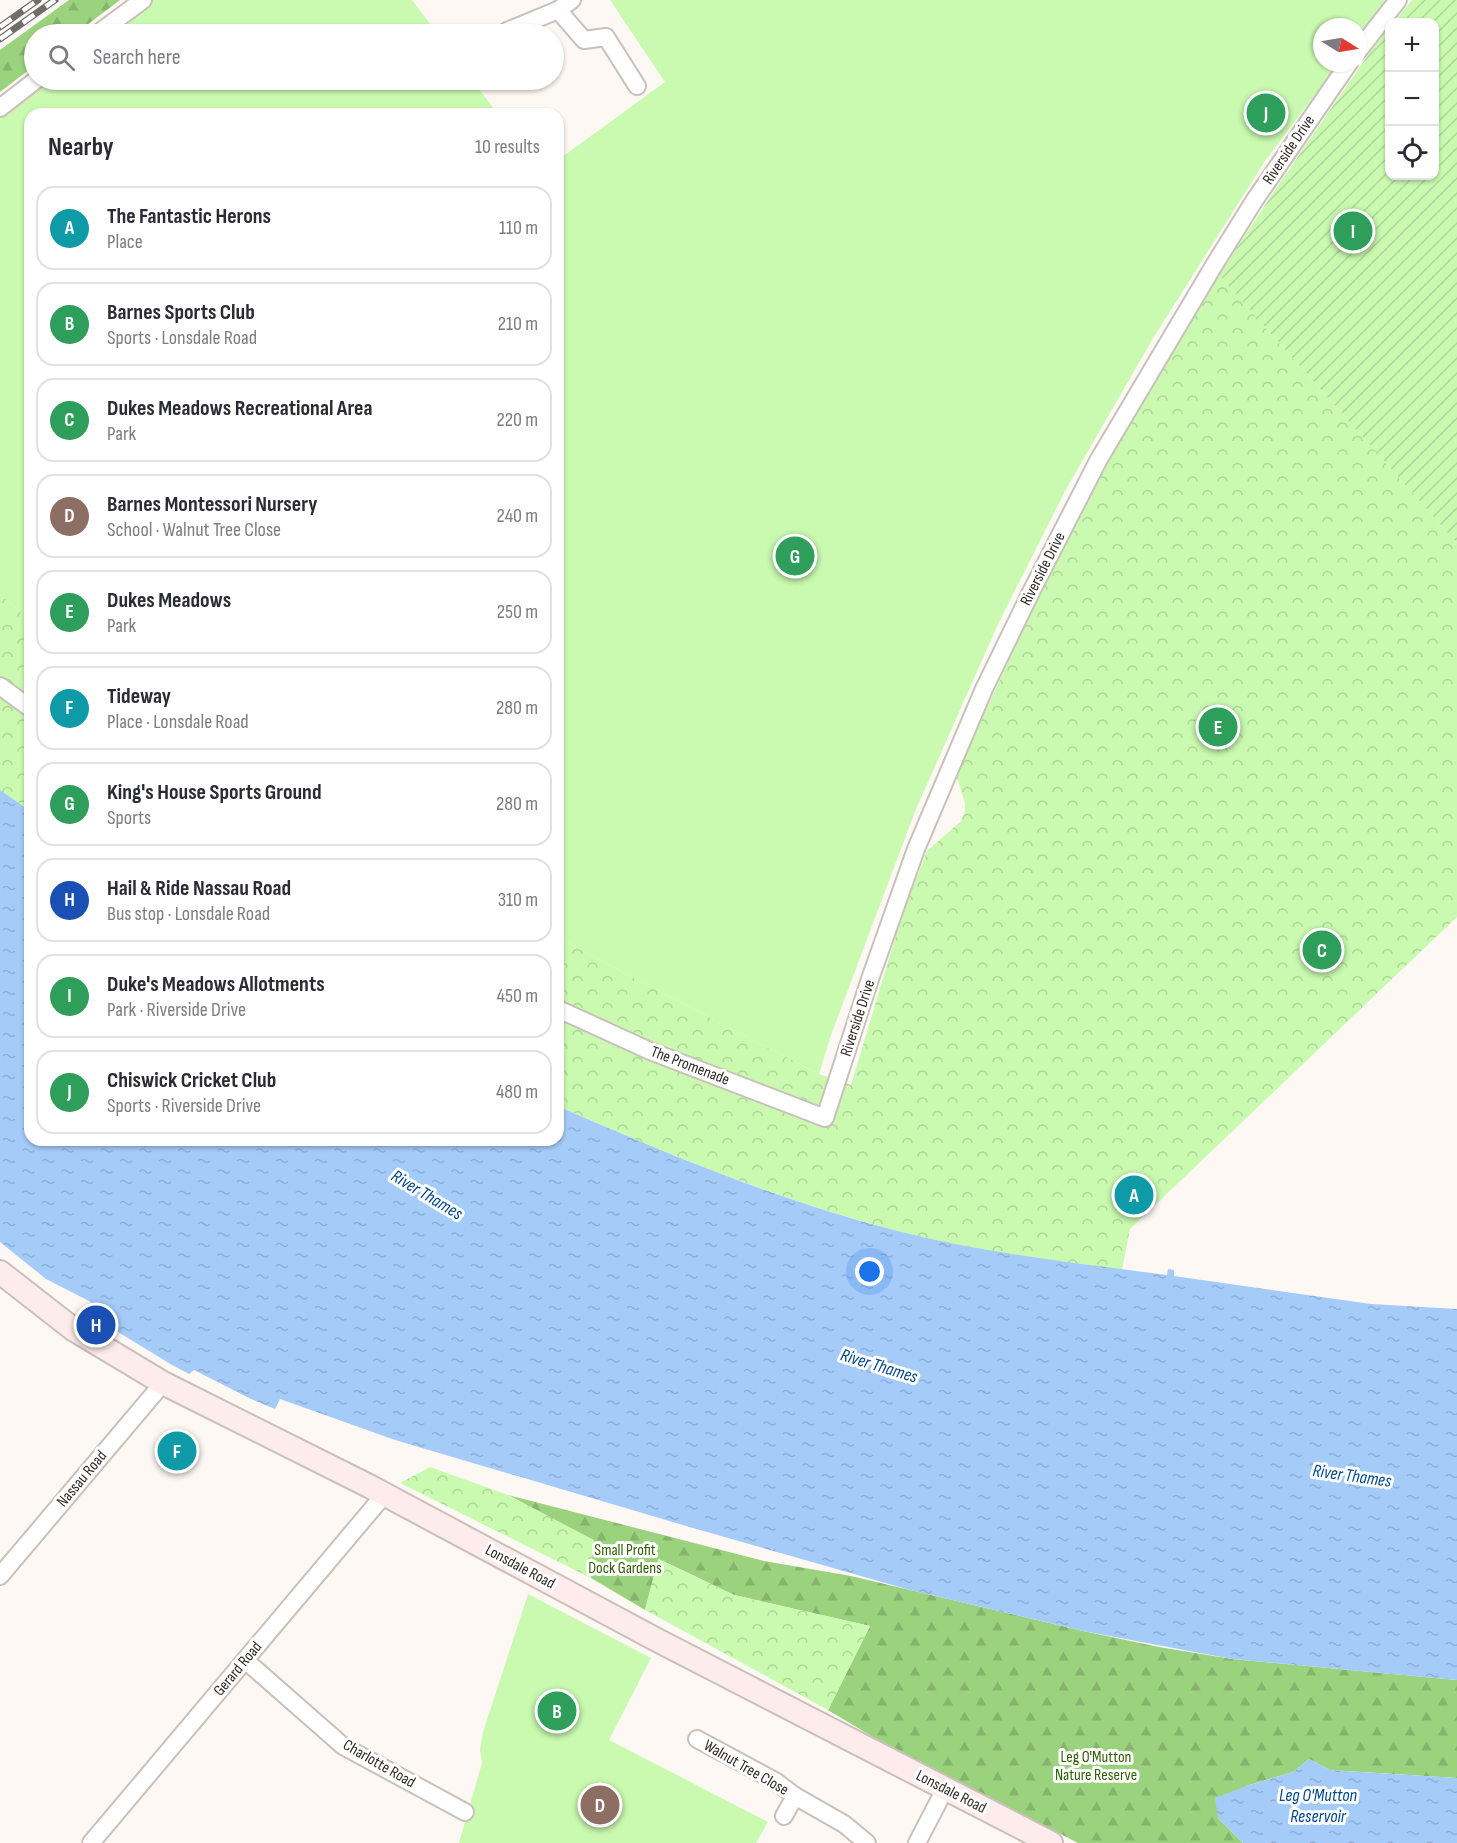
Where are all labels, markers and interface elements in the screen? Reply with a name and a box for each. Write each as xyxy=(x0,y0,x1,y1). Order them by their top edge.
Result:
north arrow xyxy=(1313,18,1367,72)
map controls xyxy=(1385,18,1439,180)
button: + xyxy=(1385,18,1439,72)
search box xyxy=(24,24,564,90)
icon: search xyxy=(45,41,78,74)
text: Search here xyxy=(93,44,180,71)
button: − xyxy=(1385,72,1439,126)
pin: J xyxy=(1246,90,1286,136)
street label: Riverside Drive xyxy=(1259,112,1319,188)
button: locate xyxy=(1385,126,1439,180)
text: Nearby xyxy=(48,132,114,163)
text: 10 results xyxy=(475,135,540,159)
text: The Fantastic Herons xyxy=(107,203,271,230)
pin: I xyxy=(1334,208,1372,254)
text: A xyxy=(65,216,74,240)
text: 110 m xyxy=(499,216,538,240)
text: Place xyxy=(107,230,143,254)
text: Barnes Sports Club xyxy=(107,299,255,326)
text: B xyxy=(65,312,74,336)
text: 210 m xyxy=(498,312,538,336)
text: Sports · Lonsdale Road xyxy=(107,326,257,350)
text: Dukes Meadows Recreational Area xyxy=(107,395,373,422)
text: C xyxy=(64,408,75,432)
text: 220 m xyxy=(497,408,538,432)
text: Park xyxy=(107,422,136,446)
text: Barnes Montessori Nursery xyxy=(107,491,317,518)
text: D xyxy=(64,504,75,528)
text: 240 m xyxy=(497,504,538,528)
text: School · Walnut Tree Close xyxy=(107,518,281,542)
street label: Riverside Drive xyxy=(1016,529,1070,609)
pin: G xyxy=(776,534,814,578)
text: Dukes Meadows xyxy=(107,587,231,614)
text: E xyxy=(65,600,74,624)
text: 250 m xyxy=(497,600,538,624)
text: Park xyxy=(107,614,136,638)
text: Tideway xyxy=(107,683,171,710)
text: F xyxy=(65,696,74,720)
text: 280 m xyxy=(496,696,538,720)
pin: E xyxy=(1198,704,1238,750)
text: Place · Lonsdale Road xyxy=(107,710,249,734)
text: King's House Sports Ground xyxy=(107,779,322,806)
text: G xyxy=(64,792,75,816)
text: 280 m xyxy=(496,792,538,816)
text: Sports xyxy=(107,806,151,830)
text: Hail & Ride Nassau Road xyxy=(107,875,291,902)
text: H xyxy=(64,888,75,912)
text: 310 m xyxy=(498,888,538,912)
text: Bus stop · Lonsdale Road xyxy=(107,902,270,926)
pin: C xyxy=(1302,928,1342,972)
text: Duke's Meadows Allotments xyxy=(107,971,325,998)
street label: Riverside Drive xyxy=(837,977,879,1059)
text: I xyxy=(67,984,72,1008)
text: 450 m xyxy=(497,984,538,1008)
text: Park · Riverside Drive xyxy=(107,998,246,1022)
street label: The Promenade xyxy=(648,1042,732,1090)
text: Chiswick Cricket Club xyxy=(107,1067,276,1094)
text: J xyxy=(67,1080,72,1104)
text: 480 m xyxy=(496,1080,538,1104)
text: Sports · Riverside Drive xyxy=(107,1094,261,1118)
water label: River Thames xyxy=(388,1166,467,1225)
pin: A xyxy=(1114,1172,1154,1218)
your location xyxy=(855,1257,884,1286)
pin: H xyxy=(76,1302,116,1348)
water label: River Thames xyxy=(838,1344,921,1388)
pin: F xyxy=(158,1428,196,1474)
street label: Nassau Road xyxy=(53,1447,111,1511)
water label: River Thames xyxy=(1311,1460,1393,1492)
street label: Lonsdale Road xyxy=(482,1541,558,1593)
park label: Small Profit Dock Gardens xyxy=(588,1541,662,1578)
street label: Gerard Road xyxy=(210,1638,266,1700)
pin: B xyxy=(538,1688,576,1734)
street label: Charlotte Road xyxy=(340,1736,418,1792)
street label: Walnut Tree Close xyxy=(700,1736,792,1800)
park label: Leg O'Mutton Nature Reserve xyxy=(1055,1748,1137,1785)
street label: Lonsdale Road xyxy=(913,1766,989,1818)
pin: D xyxy=(580,1782,620,1828)
water label: Leg O'Mutton Reservoir xyxy=(1279,1785,1358,1827)

